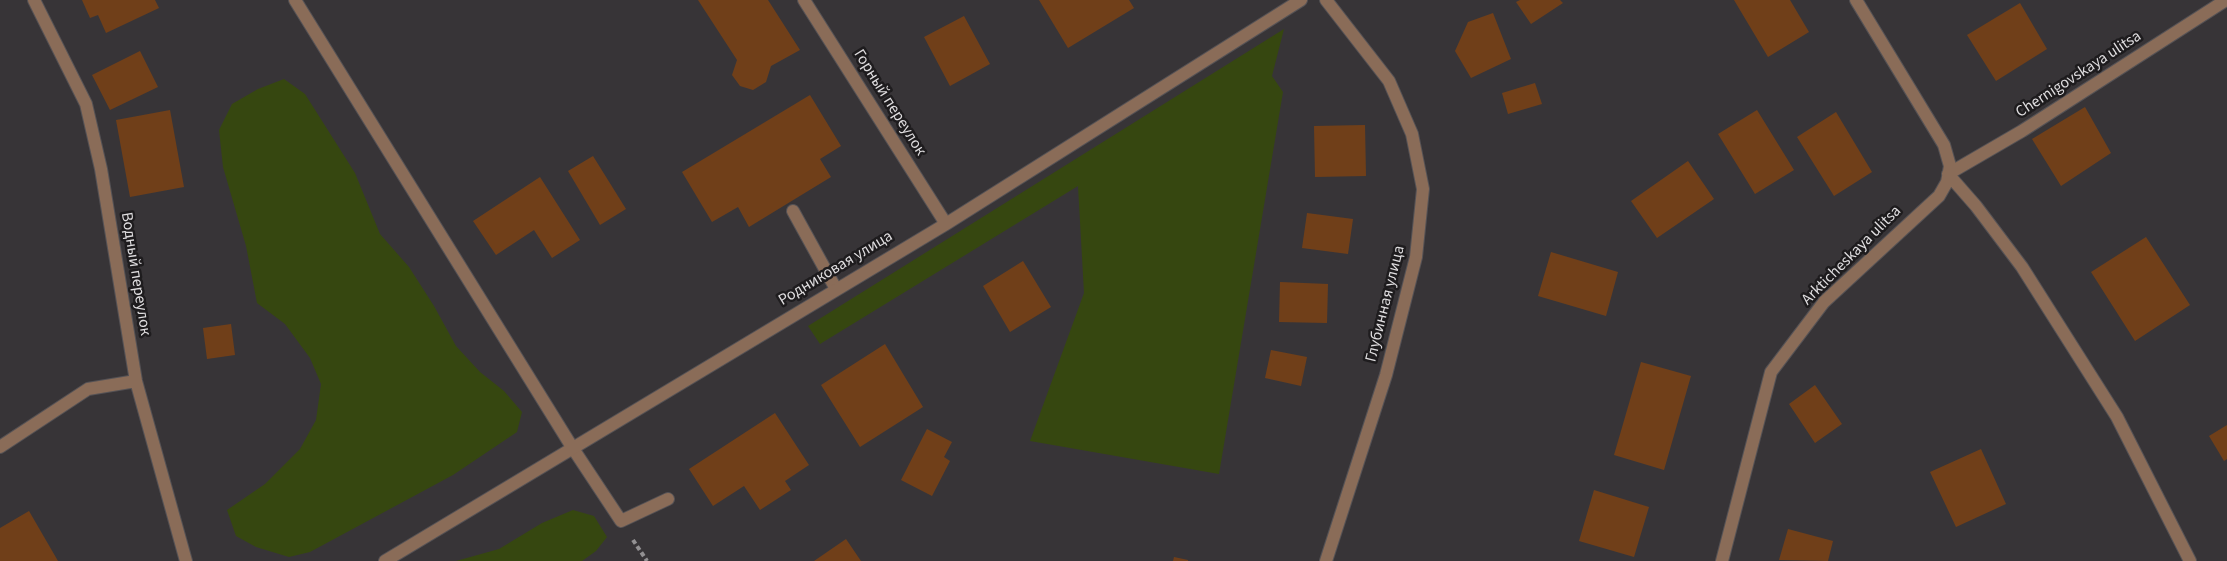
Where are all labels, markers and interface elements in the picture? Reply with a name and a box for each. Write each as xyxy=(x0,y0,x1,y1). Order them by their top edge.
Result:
street label: Chernigovskaya ulitsa xyxy=(2013,27,2145,123)
street label: Горный переулок xyxy=(849,46,929,160)
street label: Arkticheskaya ulitsa xyxy=(1798,202,1906,310)
street label: Водный переулок xyxy=(116,211,154,337)
street label: Родниковая улица xyxy=(775,227,897,311)
street label: Глубинная улица xyxy=(1362,244,1410,364)

